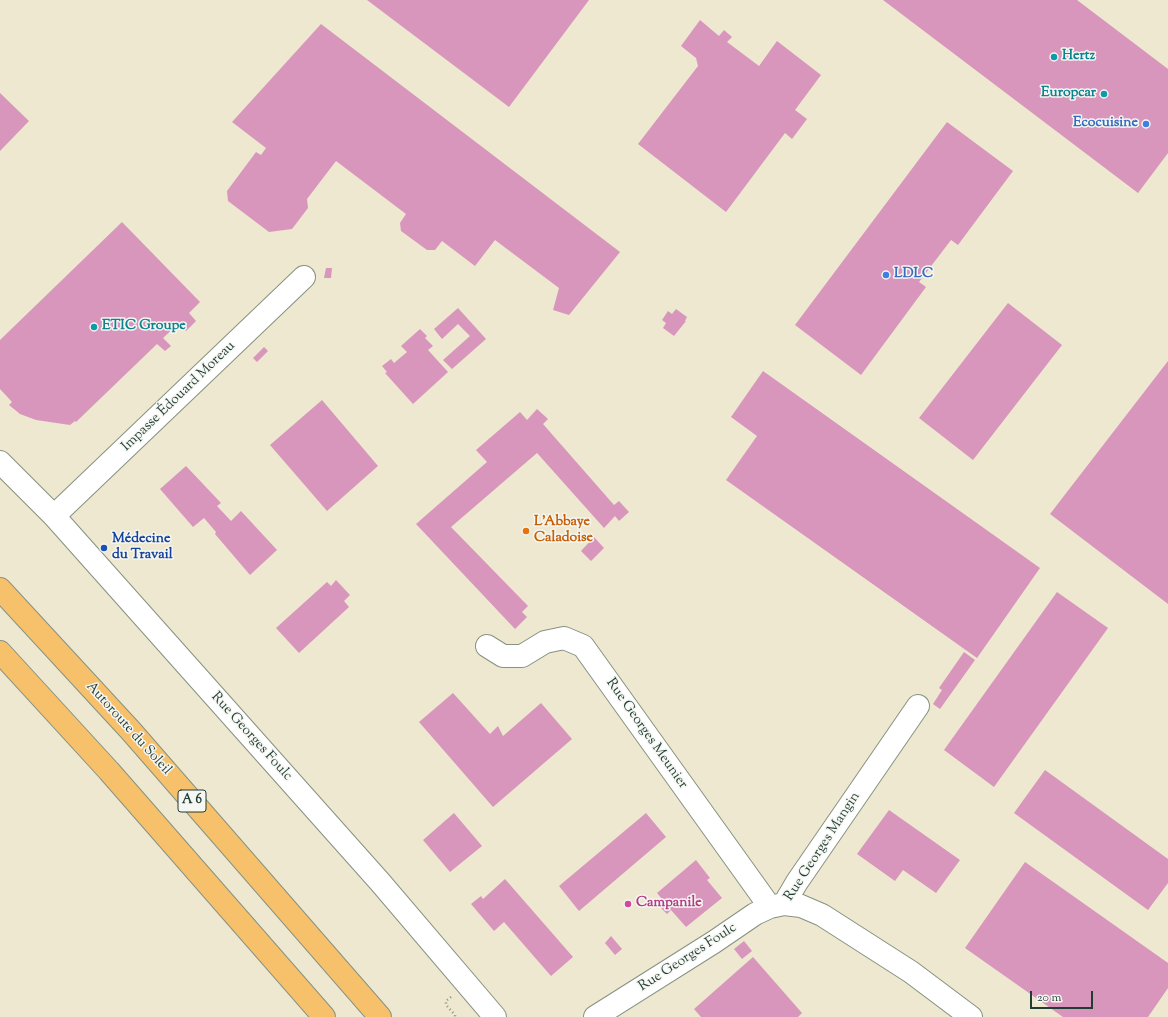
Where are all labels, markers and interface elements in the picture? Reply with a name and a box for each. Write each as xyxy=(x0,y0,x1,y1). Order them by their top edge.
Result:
place label: Hertz xyxy=(1062,49,1095,65)
marker: Hertz xyxy=(1049,52,1059,62)
place label: Europcar xyxy=(1041,86,1096,102)
marker: Europcar xyxy=(1099,89,1109,99)
place label: Ecocuisine xyxy=(1073,116,1138,132)
marker: Ecocuisine xyxy=(1141,119,1151,129)
place label: LDLC xyxy=(894,267,933,283)
marker: LDLC xyxy=(881,270,891,280)
place label: ETIC Groupe xyxy=(102,319,186,335)
marker: ETIC Groupe xyxy=(89,322,99,332)
street label: Impasse Édouard Moreau xyxy=(119,338,239,456)
place label: L'Abbaye Caladoise xyxy=(534,515,593,548)
marker: L'Abbaye Caladoise xyxy=(521,526,531,536)
place label: Médecine du Travail xyxy=(112,532,173,564)
marker: Médecine du Travail xyxy=(99,543,109,553)
street label: Rue Georges Meunier xyxy=(602,675,690,793)
street label: Autoroute du Soleil xyxy=(82,679,174,779)
street label: Rue Georges Foulc xyxy=(207,689,295,785)
street label: Rue Georges Mangin xyxy=(782,789,864,905)
road number: A 6 xyxy=(178,790,206,812)
place label: Campanile xyxy=(636,896,702,912)
marker: Campanile xyxy=(623,899,633,909)
street label: Rue Georges Foulc xyxy=(636,920,740,996)
scale bar xyxy=(1032,983,1095,1009)
text: 20 m xyxy=(1037,989,1061,1007)

